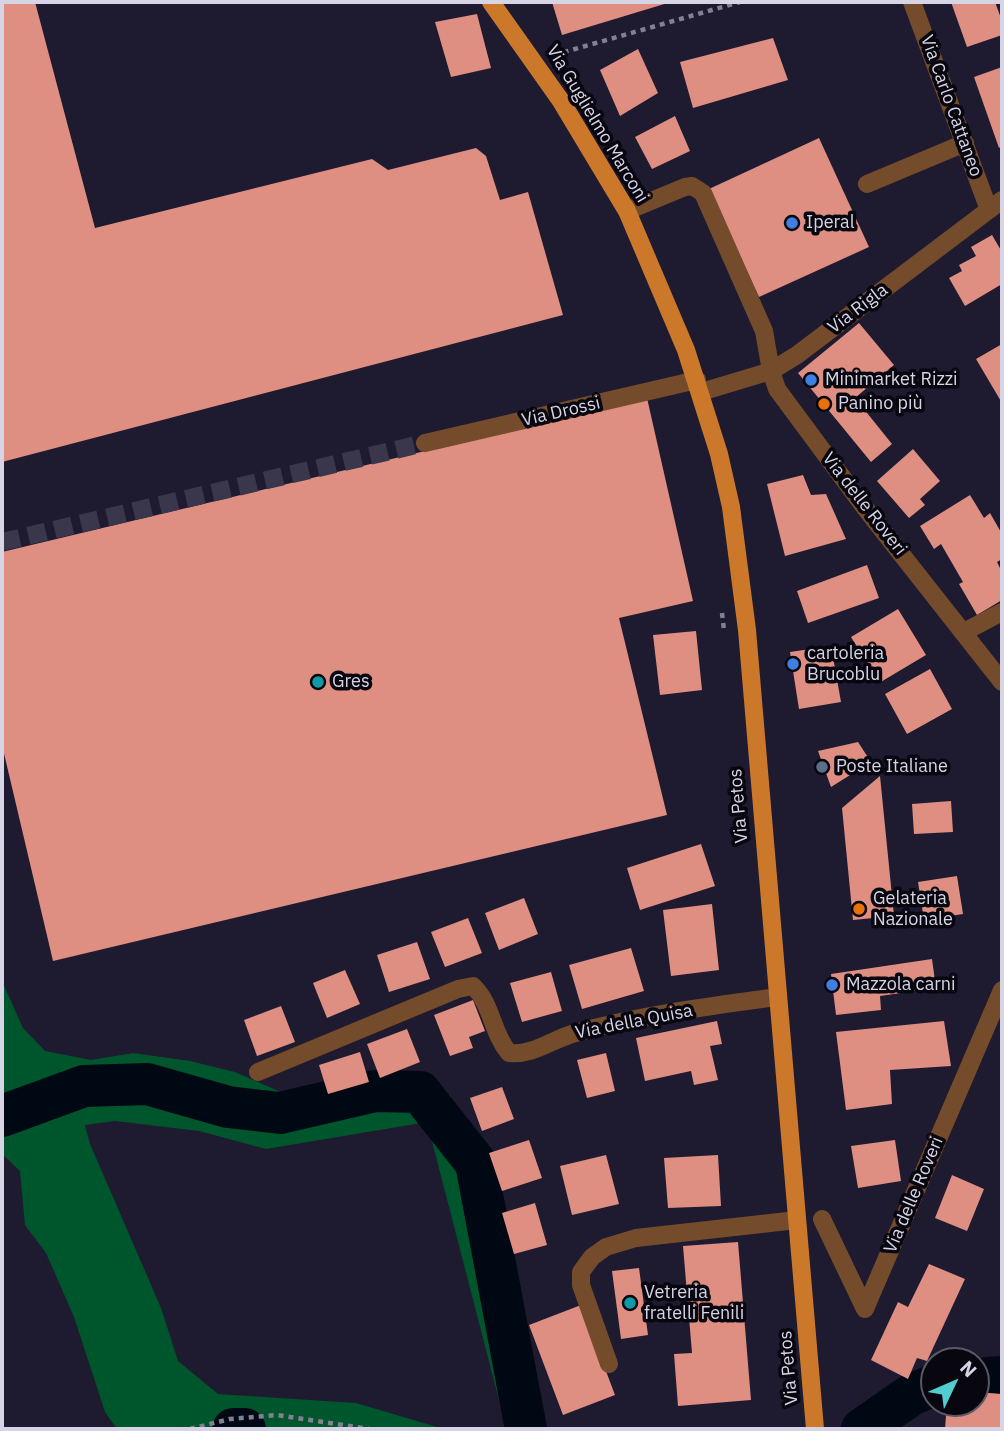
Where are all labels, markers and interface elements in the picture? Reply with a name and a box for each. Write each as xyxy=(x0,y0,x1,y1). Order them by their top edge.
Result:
street label: Via Carlo Cattaneo xyxy=(915,32,987,180)
street label: Via Guglielmo Marconi xyxy=(541,41,653,207)
place label: Iperal xyxy=(806,212,855,234)
marker: Iperal xyxy=(784,215,800,231)
street label: Via Rigla xyxy=(824,280,892,338)
place label: Minimarket Rizzi xyxy=(825,369,958,391)
marker: Minimarket Rizzi xyxy=(803,372,819,388)
street label: Via Drossi xyxy=(520,392,602,432)
place label: Panino più xyxy=(838,393,923,415)
marker: Panino più xyxy=(816,396,832,412)
street label: Via delle Roveri xyxy=(817,448,911,560)
place label: cartoleria Brucoblu xyxy=(807,643,884,686)
marker: cartoleria Brucoblu xyxy=(785,656,801,672)
place label: Gres xyxy=(332,671,370,693)
marker: Gres xyxy=(310,674,326,690)
place label: Poste Italiane xyxy=(836,756,948,778)
marker: Poste Italiane xyxy=(814,759,830,775)
street label: Via Petos xyxy=(725,768,753,844)
place label: Gelateria Nazionale xyxy=(873,888,953,930)
marker: Gelateria Nazionale xyxy=(851,901,867,917)
place label: Mazzola carni xyxy=(846,974,956,996)
marker: Mazzola carni xyxy=(824,977,840,993)
street label: Via della Quisa xyxy=(574,1000,694,1044)
street label: Via delle Roveri xyxy=(880,1134,948,1256)
place label: Vetreria fratelli Fenili xyxy=(644,1282,744,1324)
marker: Vetreria fratelli Fenili xyxy=(622,1295,638,1311)
street label: Via Petos xyxy=(775,1330,803,1406)
north arrow xyxy=(920,1347,990,1417)
text: N xyxy=(955,1356,982,1382)

